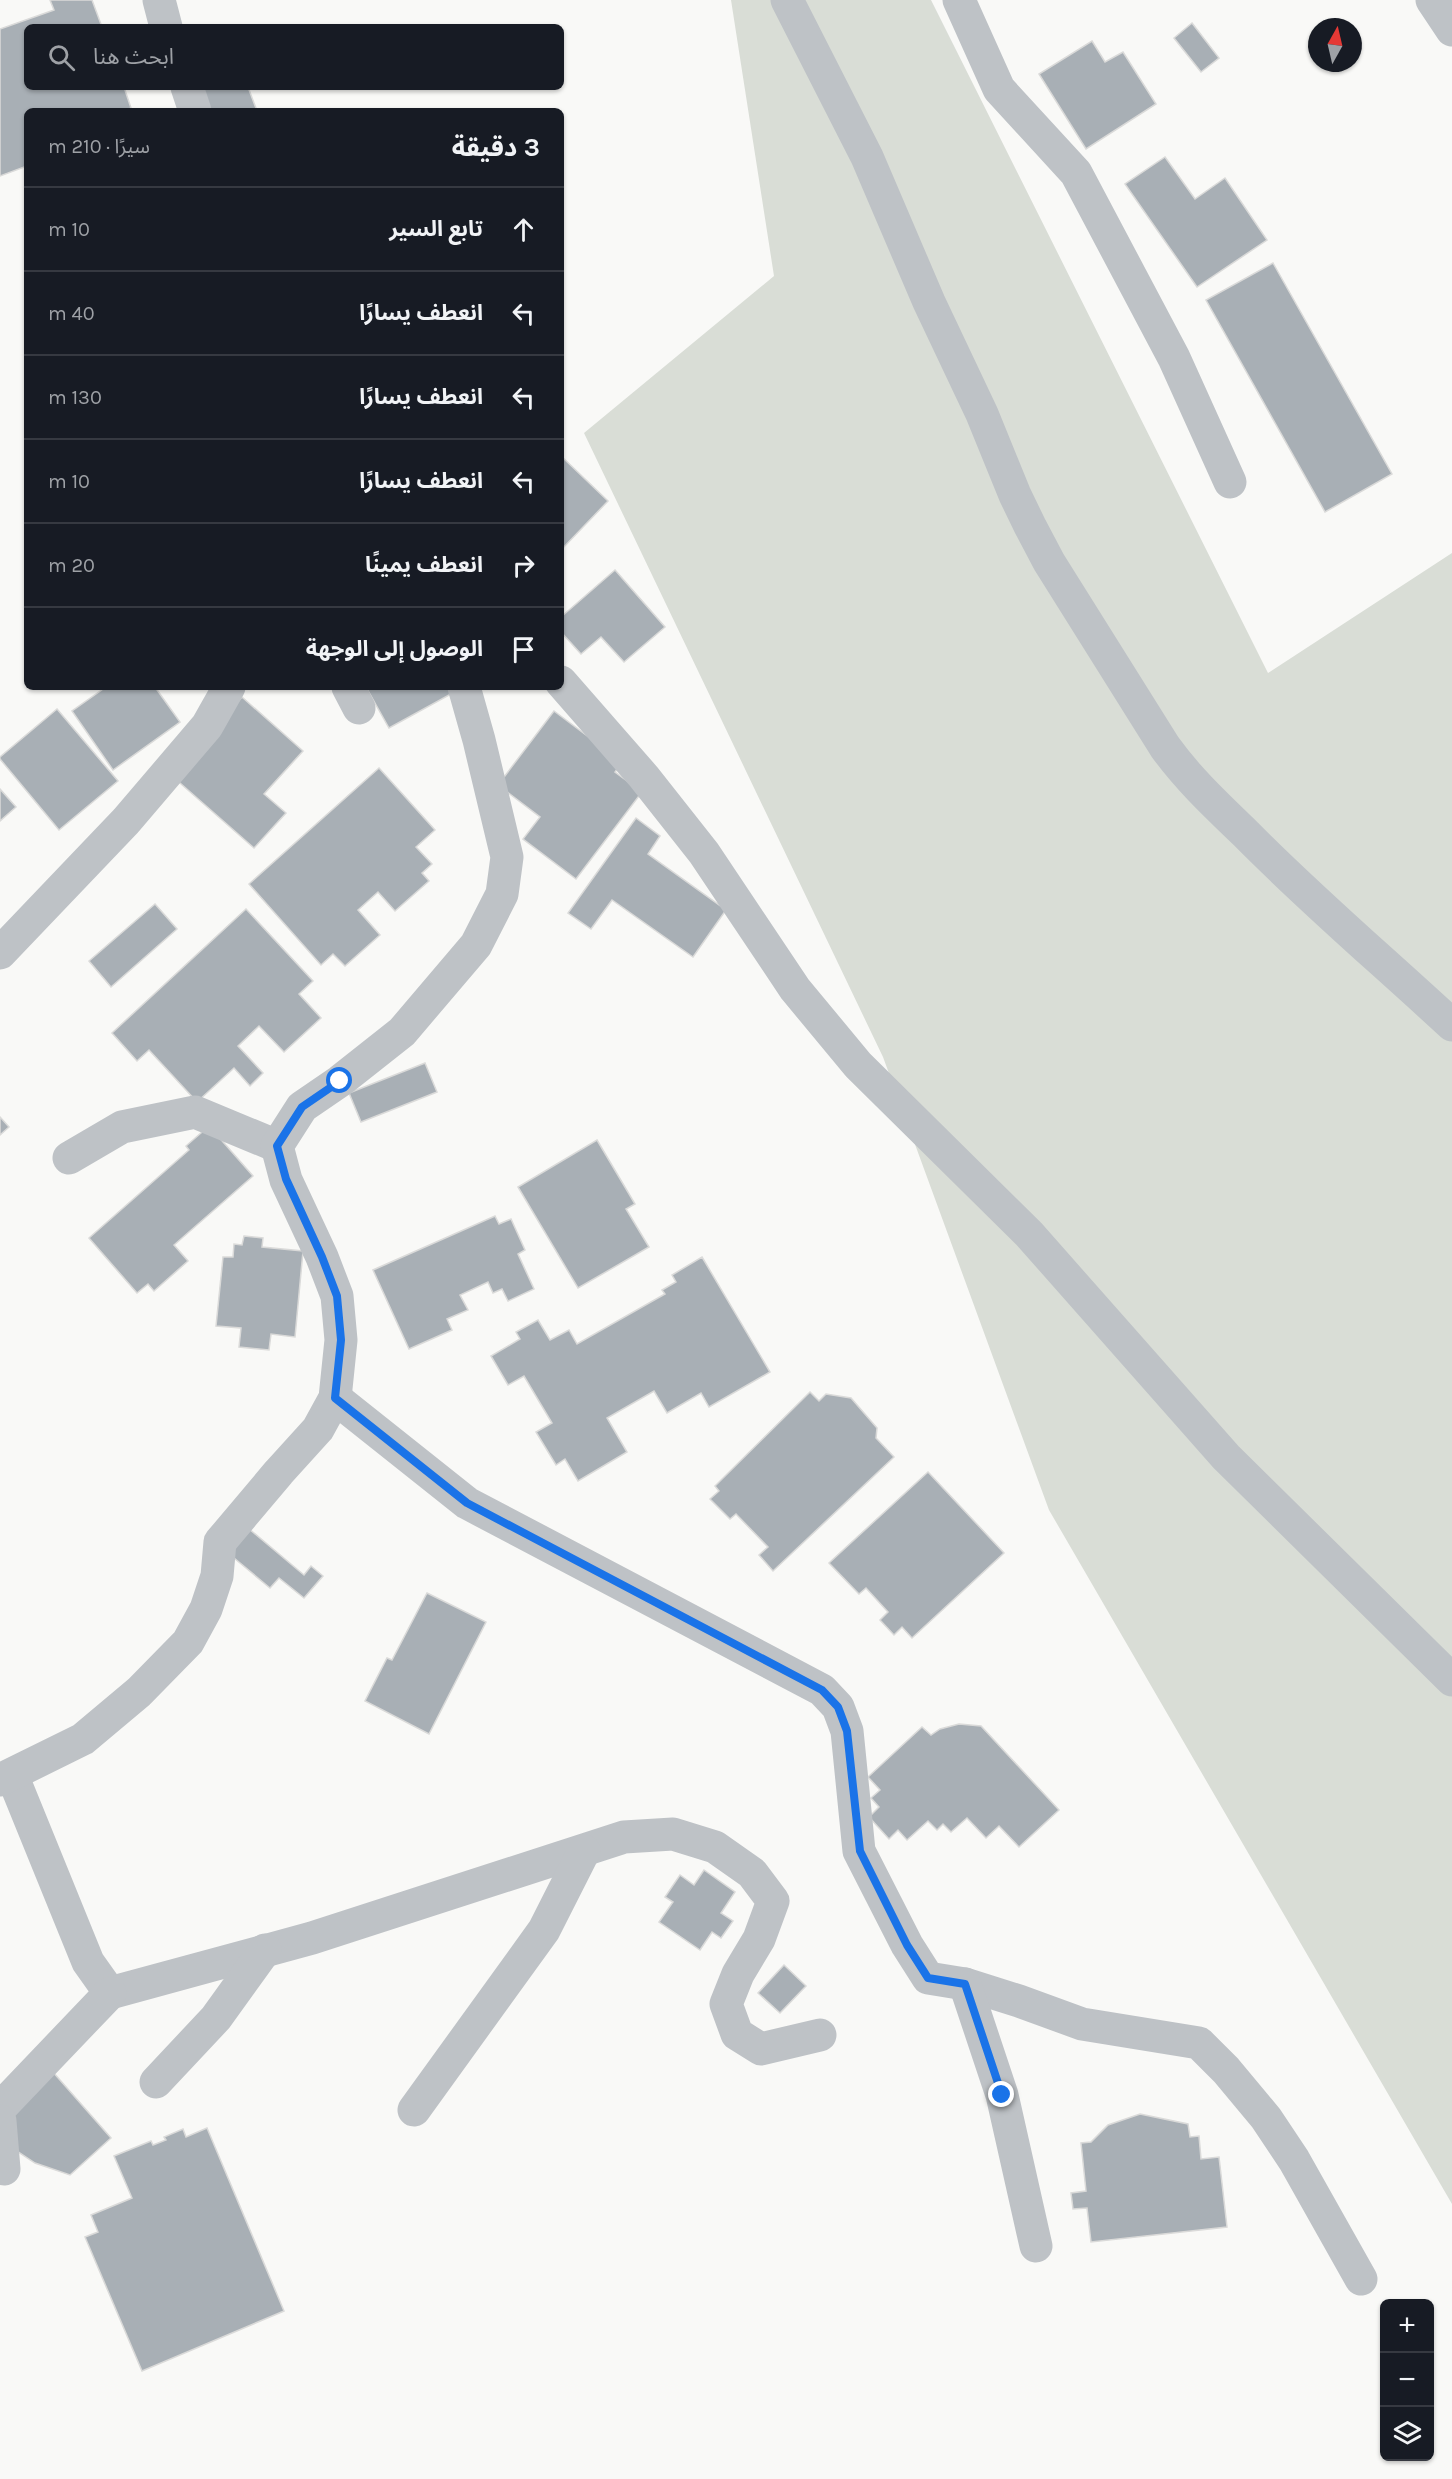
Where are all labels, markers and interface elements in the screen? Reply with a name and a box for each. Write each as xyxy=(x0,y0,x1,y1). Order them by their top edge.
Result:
north arrow xyxy=(1308,18,1362,72)
search box xyxy=(24,24,564,90)
icon: search xyxy=(45,41,78,74)
text: ابحث هنا xyxy=(93,44,174,70)
text: 3 دقيقة xyxy=(452,132,540,163)
text: سيرًا · 210 m xyxy=(48,135,150,158)
icon: ahead xyxy=(507,213,540,246)
text: تابع السير xyxy=(389,216,483,242)
text: 10 m xyxy=(48,218,90,241)
icon: left xyxy=(507,297,540,330)
text: انعطف يسارًا xyxy=(359,300,483,326)
text: 40 m xyxy=(48,302,95,325)
icon: left xyxy=(507,381,540,414)
text: انعطف يسارًا xyxy=(359,384,483,410)
text: 130 m xyxy=(48,386,102,409)
icon: left xyxy=(507,465,540,498)
text: انعطف يسارًا xyxy=(359,468,483,494)
text: 10 m xyxy=(48,470,90,493)
icon: right xyxy=(507,549,540,582)
text: انعطف يمينًا xyxy=(365,552,483,578)
text: 20 m xyxy=(48,554,95,577)
icon: arrive xyxy=(507,633,540,666)
text: الوصول إلى الوجهة xyxy=(306,636,483,662)
route start xyxy=(326,1067,352,1093)
route end xyxy=(988,2081,1014,2107)
map controls xyxy=(1380,2299,1434,2461)
button: + xyxy=(1380,2299,1434,2353)
button: − xyxy=(1380,2353,1434,2407)
button: layers xyxy=(1380,2407,1434,2461)

